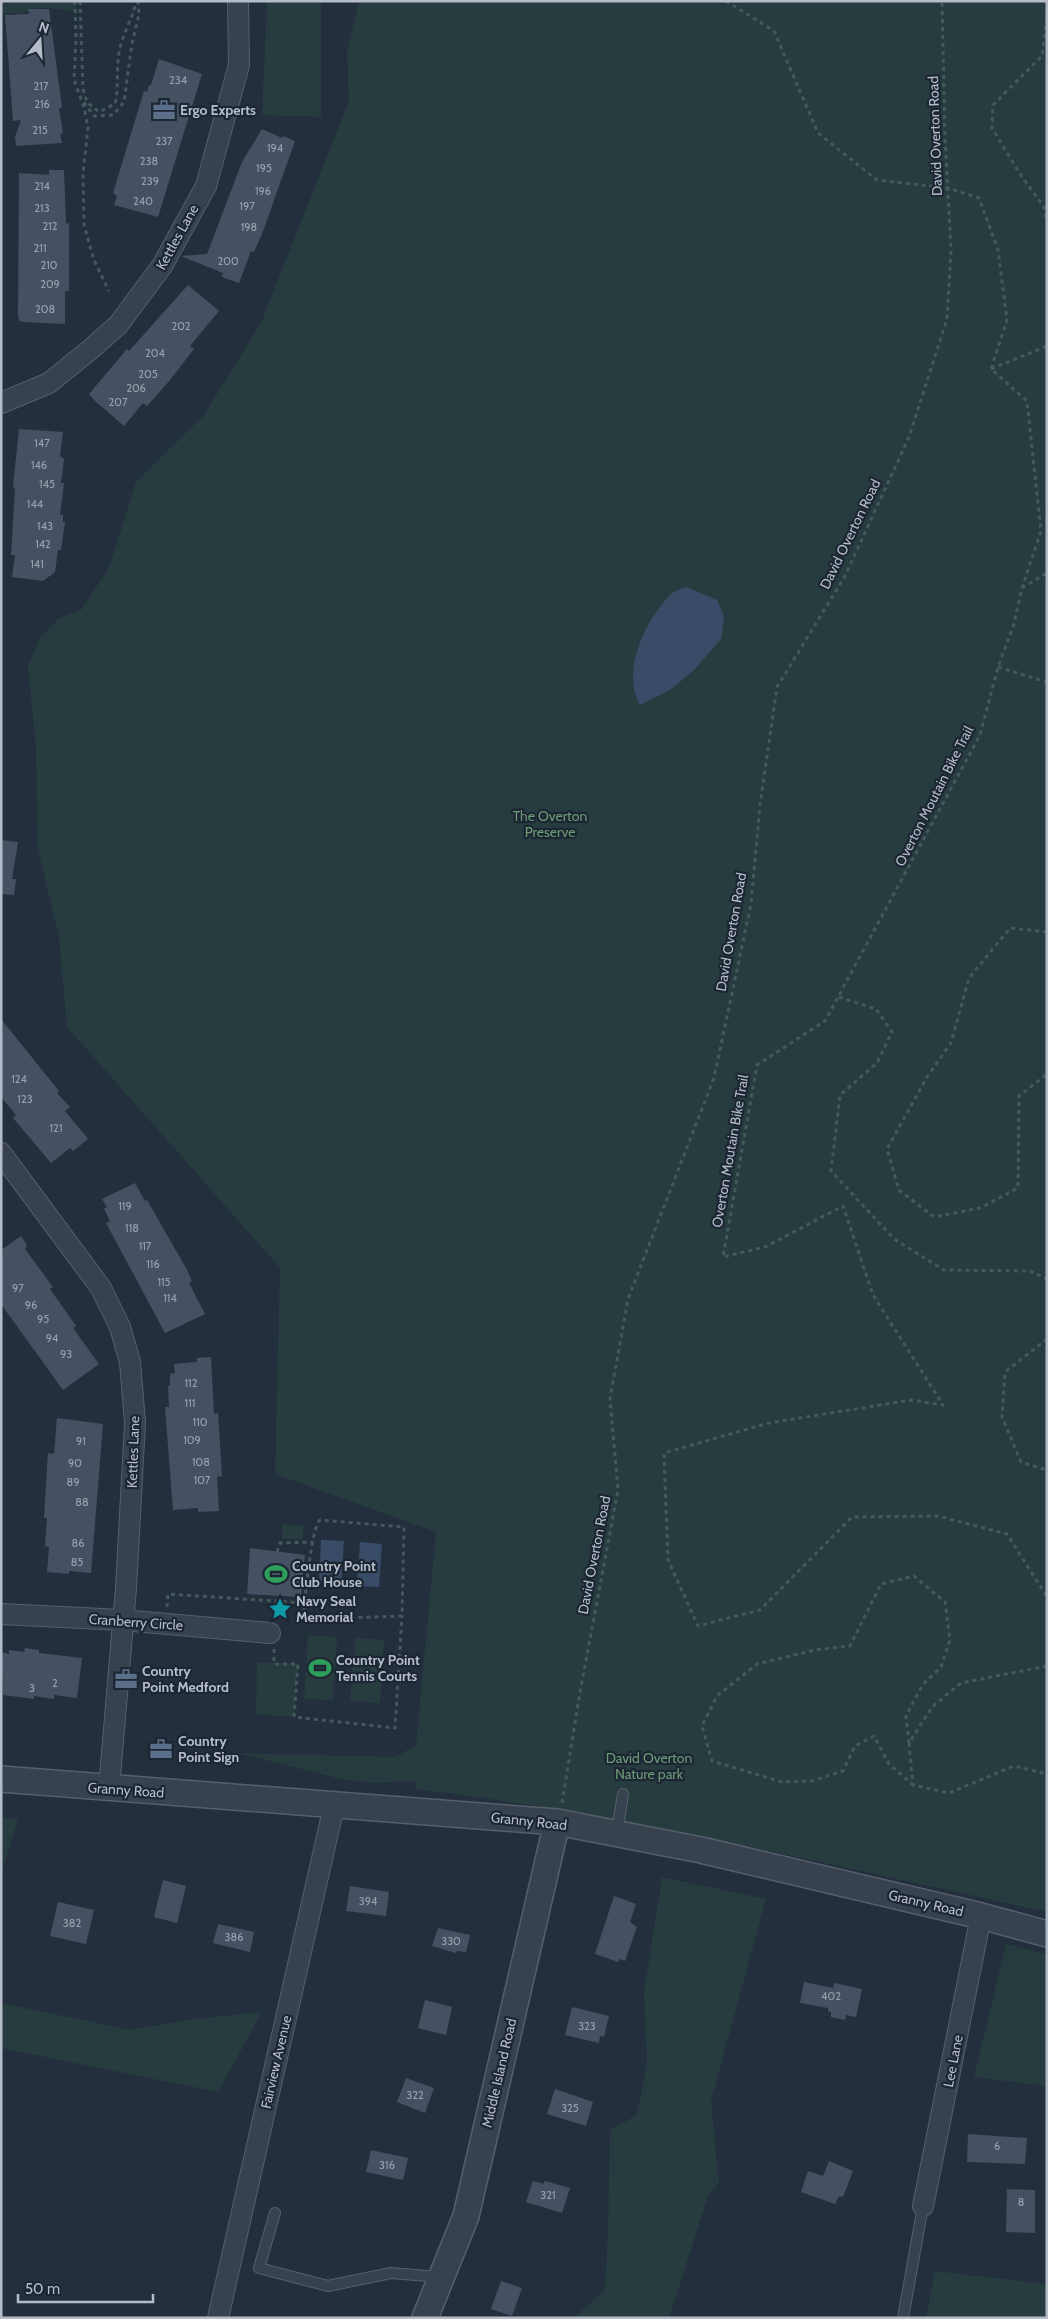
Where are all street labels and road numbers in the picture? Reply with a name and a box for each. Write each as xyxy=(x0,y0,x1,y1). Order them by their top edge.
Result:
street label: David Overton Road xyxy=(924,76,946,196)
street label: Kettles Lane xyxy=(152,201,202,273)
street label: David Overton Road xyxy=(816,476,884,592)
street label: Overton Moutain Bike Trail xyxy=(891,722,978,869)
street label: David Overton Road xyxy=(712,871,750,993)
street label: Overton Moutain Bike Trail xyxy=(708,1072,752,1229)
street label: Kettles Lane xyxy=(123,1416,143,1488)
street label: David Overton Road xyxy=(574,1494,614,1616)
street label: Cranberry Circle xyxy=(88,1610,184,1634)
street label: Granny Road xyxy=(87,1778,165,1802)
street label: Granny Road xyxy=(490,1808,568,1834)
street label: Granny Road xyxy=(887,1886,965,1920)
street label: Fairview Avenue xyxy=(257,2014,295,2110)
street label: Middle Island Road xyxy=(478,2017,520,2129)
street label: Lee Lane xyxy=(939,2033,967,2089)

